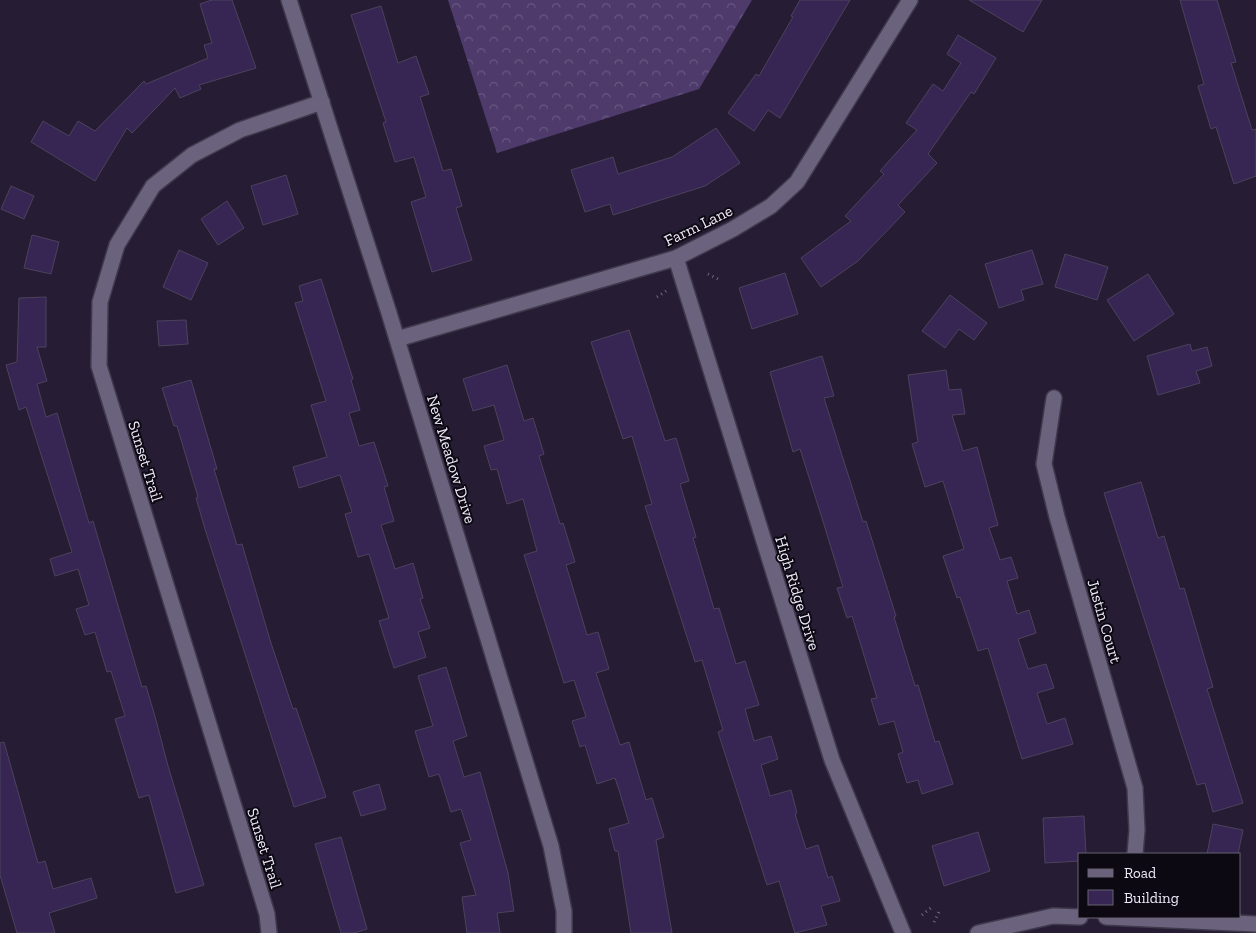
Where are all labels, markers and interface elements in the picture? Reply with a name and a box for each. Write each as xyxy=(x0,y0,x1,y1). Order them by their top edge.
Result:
street label: Farm Lane xyxy=(661,201,736,250)
street label: New Meadow Drive xyxy=(423,393,480,526)
street label: Sunset Trail xyxy=(124,419,167,504)
street label: High Ridge Drive xyxy=(771,534,824,653)
street label: Justin Court xyxy=(1083,577,1126,665)
street label: Sunset Trail xyxy=(243,806,286,891)
legend xyxy=(1078,853,1241,918)
text: Road xyxy=(1124,864,1157,882)
text: Building xyxy=(1124,889,1179,907)

